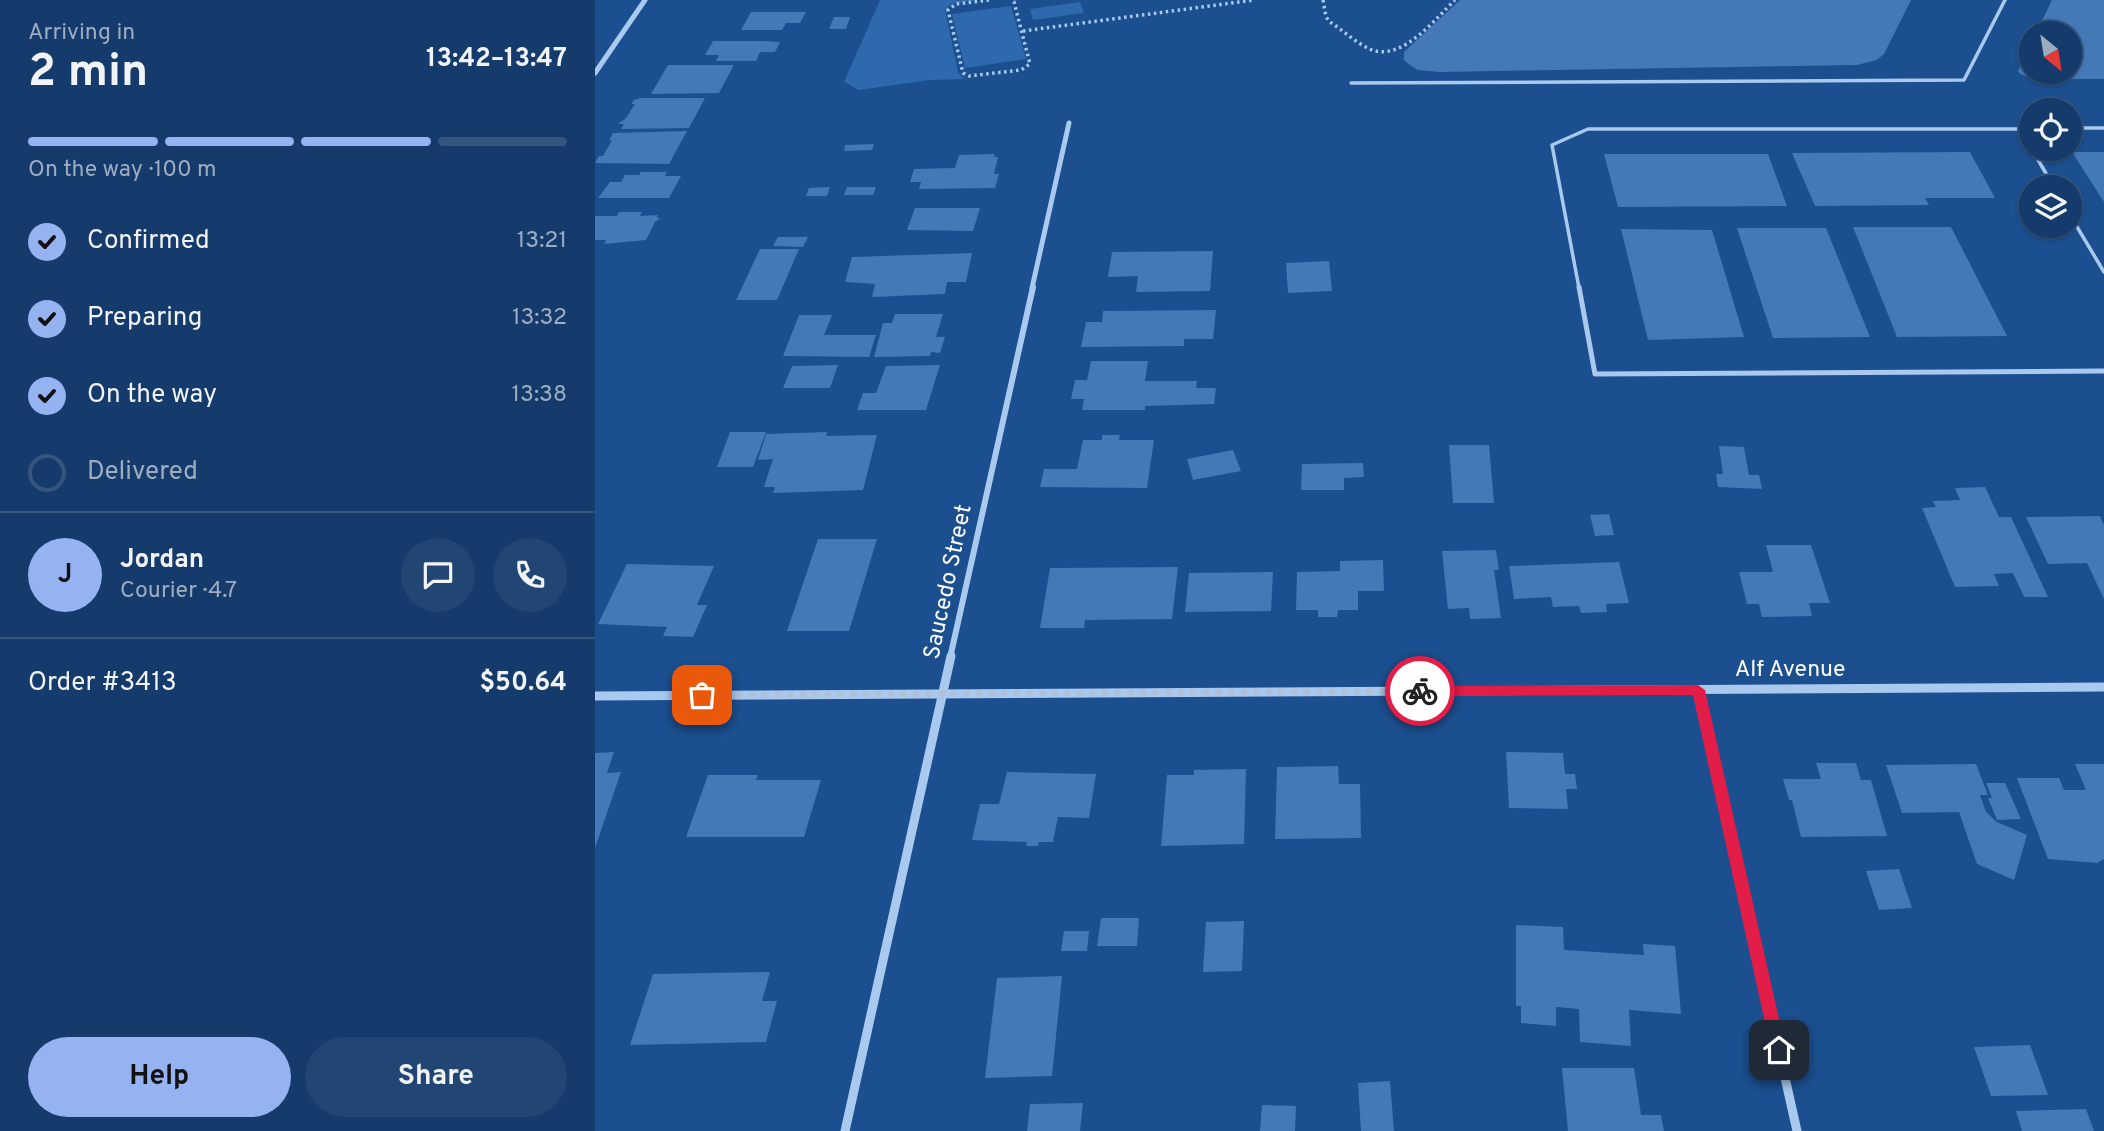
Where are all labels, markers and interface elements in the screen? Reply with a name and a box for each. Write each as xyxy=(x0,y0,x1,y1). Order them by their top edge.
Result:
text: Arriving in xyxy=(28,19,135,48)
north arrow xyxy=(2019,21,2083,84)
map controls xyxy=(2019,21,2082,238)
text: 13:42–13:47 xyxy=(426,43,567,76)
text: 2 min xyxy=(28,44,148,103)
button: locate xyxy=(2019,98,2082,161)
text: On the way · 100 m xyxy=(28,156,217,185)
button: layers xyxy=(2019,175,2082,238)
icon: check xyxy=(28,223,66,261)
text: Confirmed xyxy=(87,225,210,258)
text: 13:21 xyxy=(517,227,567,256)
icon: check xyxy=(28,300,66,338)
text: Preparing xyxy=(87,302,202,335)
text: 13:32 xyxy=(512,304,567,333)
icon: check xyxy=(28,377,66,415)
text: On the way xyxy=(87,379,217,412)
text: 13:38 xyxy=(512,381,567,410)
text: Delivered xyxy=(87,456,198,489)
street label: Saucedo Street xyxy=(918,502,980,662)
button: chat xyxy=(401,538,475,612)
button: phone xyxy=(493,538,567,612)
text: Jordan xyxy=(120,544,204,577)
text: J xyxy=(58,559,72,592)
text: Courier · 4.7 xyxy=(120,577,237,606)
courier xyxy=(1385,656,1455,726)
street label: Alf Avenue xyxy=(1735,656,1845,685)
pin xyxy=(672,665,732,725)
text: Order #3413 xyxy=(28,667,177,700)
text: $50.64 xyxy=(479,667,567,700)
icon: bike xyxy=(1401,672,1439,710)
icon: bag xyxy=(683,676,721,714)
pin xyxy=(1749,1020,1809,1080)
icon: home xyxy=(1760,1031,1798,1069)
button: Help xyxy=(28,1037,291,1117)
button: Share xyxy=(305,1037,567,1117)

